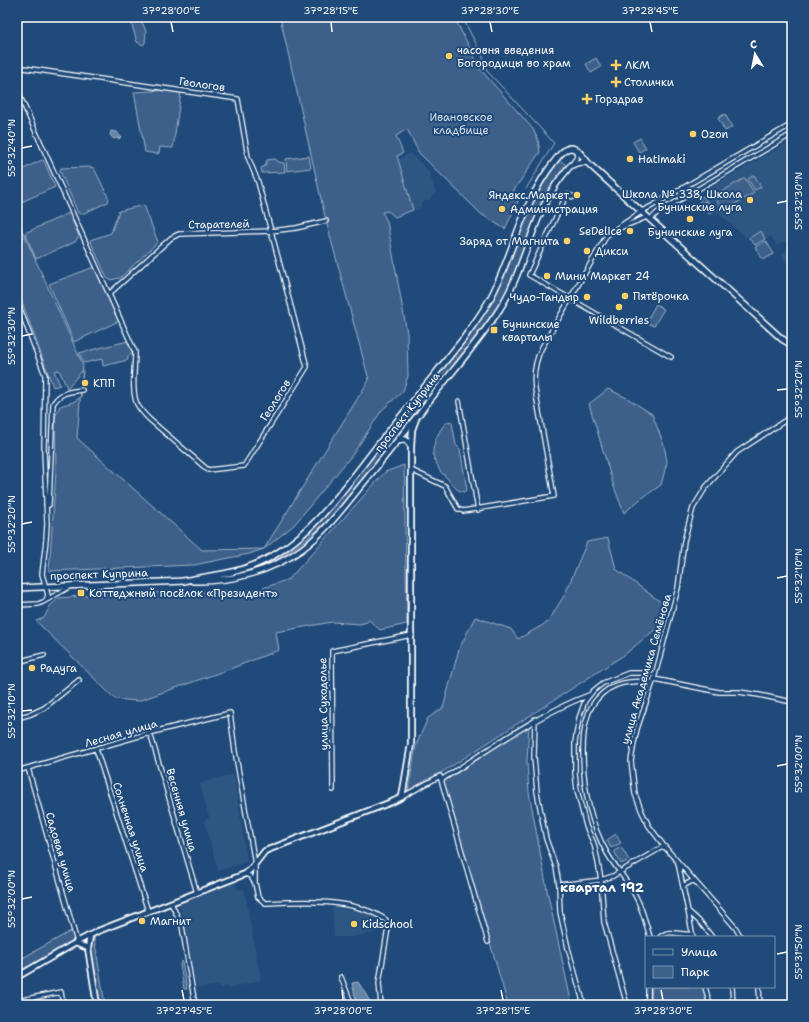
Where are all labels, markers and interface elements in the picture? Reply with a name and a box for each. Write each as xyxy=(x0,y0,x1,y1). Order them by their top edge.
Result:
text: 37°28'00"E xyxy=(142,4,200,17)
text: 37°28'15"E xyxy=(304,4,358,17)
text: 37°28'30"E xyxy=(461,4,519,17)
text: 37°28'45"E xyxy=(621,4,679,17)
north arrow xyxy=(735,34,775,74)
text: С xyxy=(749,37,758,53)
place label: часовня введения Богородицы во храм xyxy=(457,43,571,71)
marker: часовня введения Богородицы во храм xyxy=(444,51,454,61)
place label: ЛКМ xyxy=(625,58,650,73)
marker: ЛКМ xyxy=(610,59,622,71)
street label: Геологов xyxy=(178,74,226,95)
place label: Столички xyxy=(624,75,674,90)
marker: Столички xyxy=(611,77,621,87)
place label: Горздрав xyxy=(595,92,643,107)
marker: Горздрав xyxy=(582,94,592,104)
park label: Ивановское кладбище xyxy=(429,110,493,138)
text: 55°32'40"N xyxy=(5,119,18,177)
place label: Ozon xyxy=(701,127,729,142)
marker: Ozon xyxy=(688,129,698,139)
place label: Hatimaki xyxy=(638,152,686,167)
marker: Hatimaki xyxy=(625,154,635,164)
text: 55°32'30"N xyxy=(792,172,805,230)
place label: Школа № 338, Школа Бунинские луга xyxy=(622,187,742,215)
place label: Яндекс.Маркет xyxy=(488,188,569,203)
marker: Яндекс.Маркет xyxy=(572,190,582,200)
marker: Школа № 338, Школа Бунинские луга xyxy=(745,195,755,205)
place label: Администрация xyxy=(510,202,598,217)
marker: Администрация xyxy=(497,204,507,214)
marker: Бунинские луга xyxy=(685,214,695,224)
street label: Старателей xyxy=(188,216,250,233)
place label: SeDelice xyxy=(579,224,622,239)
place label: Бунинские луга xyxy=(648,225,733,240)
marker: SeDelice xyxy=(625,226,635,236)
place label: Заряд от Магнита xyxy=(460,234,559,249)
marker: Заряд от Магнита xyxy=(562,236,572,246)
place label: Дикси xyxy=(595,244,628,259)
marker: Дикси xyxy=(582,246,592,256)
place label: Мини Маркет 24 xyxy=(555,269,650,284)
marker: Мини Маркет 24 xyxy=(542,271,552,281)
place label: Пятёрочка xyxy=(633,289,689,304)
place label: Чудо-Тандыр xyxy=(510,290,579,305)
marker: Пятёрочка xyxy=(620,291,630,301)
marker: Чудо-Тандыр xyxy=(582,292,592,302)
marker: Wildberries xyxy=(614,302,624,312)
text: 55°32'30"N xyxy=(5,307,18,365)
place label: Wildberries xyxy=(589,313,649,328)
place label: Бунинские кварталы xyxy=(502,317,560,345)
marker: Бунинские кварталы xyxy=(489,325,499,335)
text: 55°32'20"N xyxy=(792,360,805,418)
street label: проспект Куприна xyxy=(371,369,444,456)
place label: КПП xyxy=(93,376,115,391)
street label: Геологов xyxy=(257,376,294,424)
marker: КПП xyxy=(80,378,90,388)
text: 55°32'20"N xyxy=(5,495,18,553)
text: 55°32'10"N xyxy=(792,548,805,604)
street label: проспект Куприна xyxy=(50,565,148,584)
place label: Коттеджный посёлок «Президент» xyxy=(89,586,278,601)
marker: Коттеджный посёлок «Президент» xyxy=(76,588,86,598)
street label: улица Академика Семёнова xyxy=(618,592,675,746)
street label: улица Суходолье xyxy=(315,657,332,751)
place label: Радуга xyxy=(40,661,77,676)
marker: Радуга xyxy=(27,663,37,673)
text: 55°32'10"N xyxy=(5,683,18,739)
street label: Лесная улица xyxy=(83,716,159,751)
text: 55°32'00"N xyxy=(792,735,805,793)
street label: Весенняя улица xyxy=(162,767,201,854)
street label: Солнечная улица xyxy=(109,780,152,874)
street label: Садовая улица xyxy=(42,810,79,894)
text: 55°32'00"N xyxy=(5,870,18,928)
district label: квартал 192 xyxy=(560,879,644,896)
place label: Магнит xyxy=(150,914,191,929)
marker: Магнит xyxy=(137,916,147,926)
place label: Kidschool xyxy=(362,917,413,932)
marker: Kidschool xyxy=(349,919,359,929)
text: 55°31'50"N xyxy=(792,924,805,980)
legend xyxy=(645,936,775,988)
text: Улица xyxy=(681,944,718,960)
text: Парк xyxy=(681,964,710,980)
text: 37°27'45"E xyxy=(156,1004,212,1017)
text: 37°28'00"E xyxy=(314,1004,372,1017)
text: 37°28'15"E xyxy=(476,1004,530,1017)
text: 37°28'30"E xyxy=(634,1004,692,1017)

